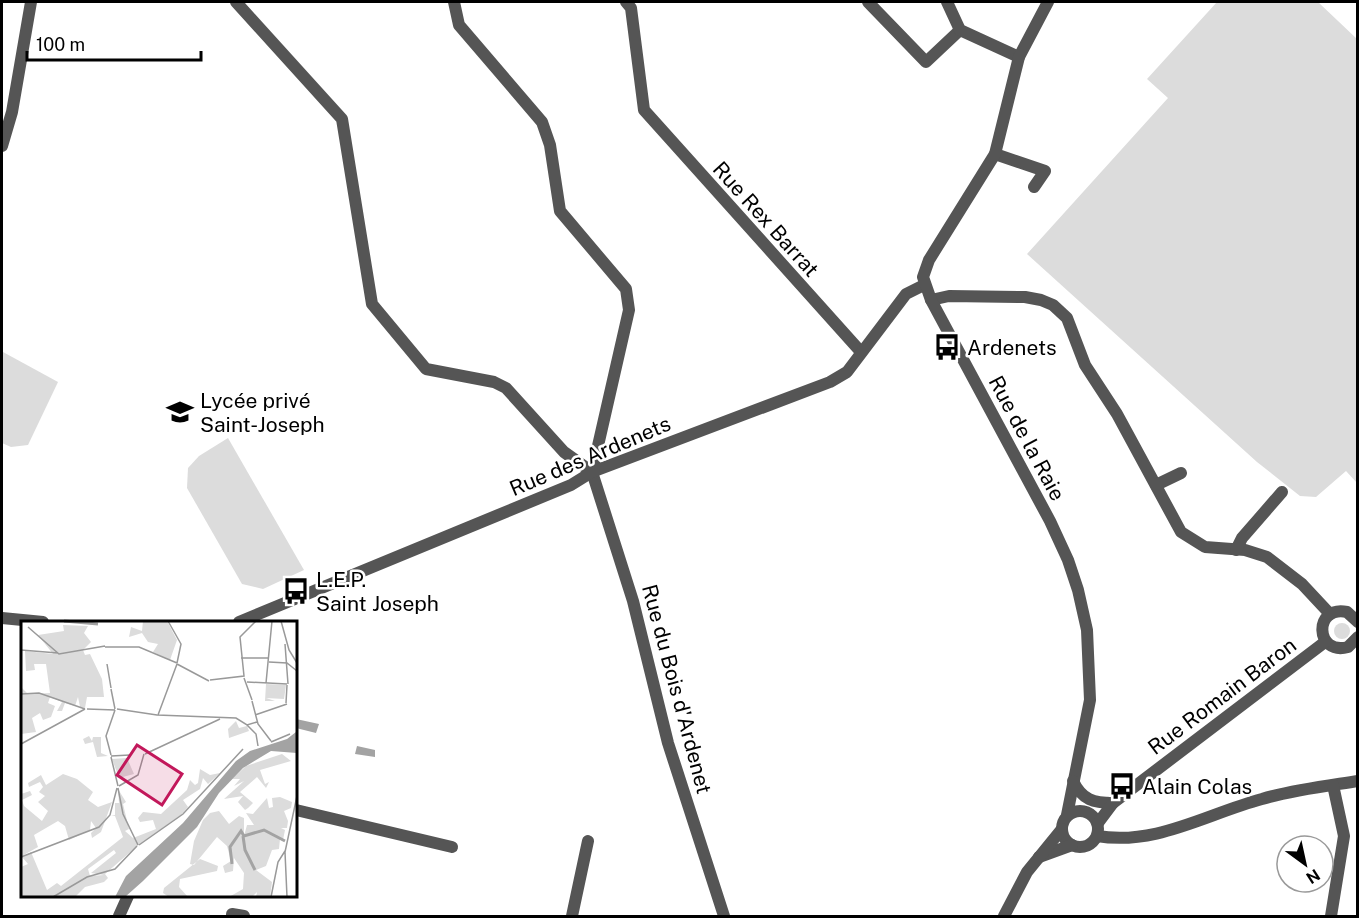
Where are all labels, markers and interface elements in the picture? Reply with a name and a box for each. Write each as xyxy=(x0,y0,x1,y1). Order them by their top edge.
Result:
scale bar xyxy=(27,24,201,62)
text: 100 m xyxy=(36,34,85,55)
street label: Rue Rex Barrat xyxy=(708,156,824,282)
bus stop icon: Ardenets xyxy=(932,332,962,362)
place label: Ardenets xyxy=(967,335,1057,360)
street label: Rue de la Raie xyxy=(984,371,1070,505)
place label: Lycée privé Saint-Joseph xyxy=(200,388,325,437)
school or university icon: Lycée privé Saint-Joseph xyxy=(165,397,195,427)
street label: Rue des Ardenets xyxy=(506,411,674,501)
place label: L.E.P. Saint Joseph xyxy=(316,567,439,616)
bus stop icon: L.E.P. Saint Joseph xyxy=(281,576,311,606)
street label: Rue du Bois d'Ardenet xyxy=(637,582,717,796)
inset map xyxy=(21,621,297,897)
street label: Rue Romain Baron xyxy=(1143,632,1301,760)
bus stop icon: Alain Colas xyxy=(1107,771,1137,801)
place label: Alain Colas xyxy=(1142,774,1252,799)
north arrow xyxy=(1275,834,1335,894)
text: N xyxy=(1302,865,1323,888)

